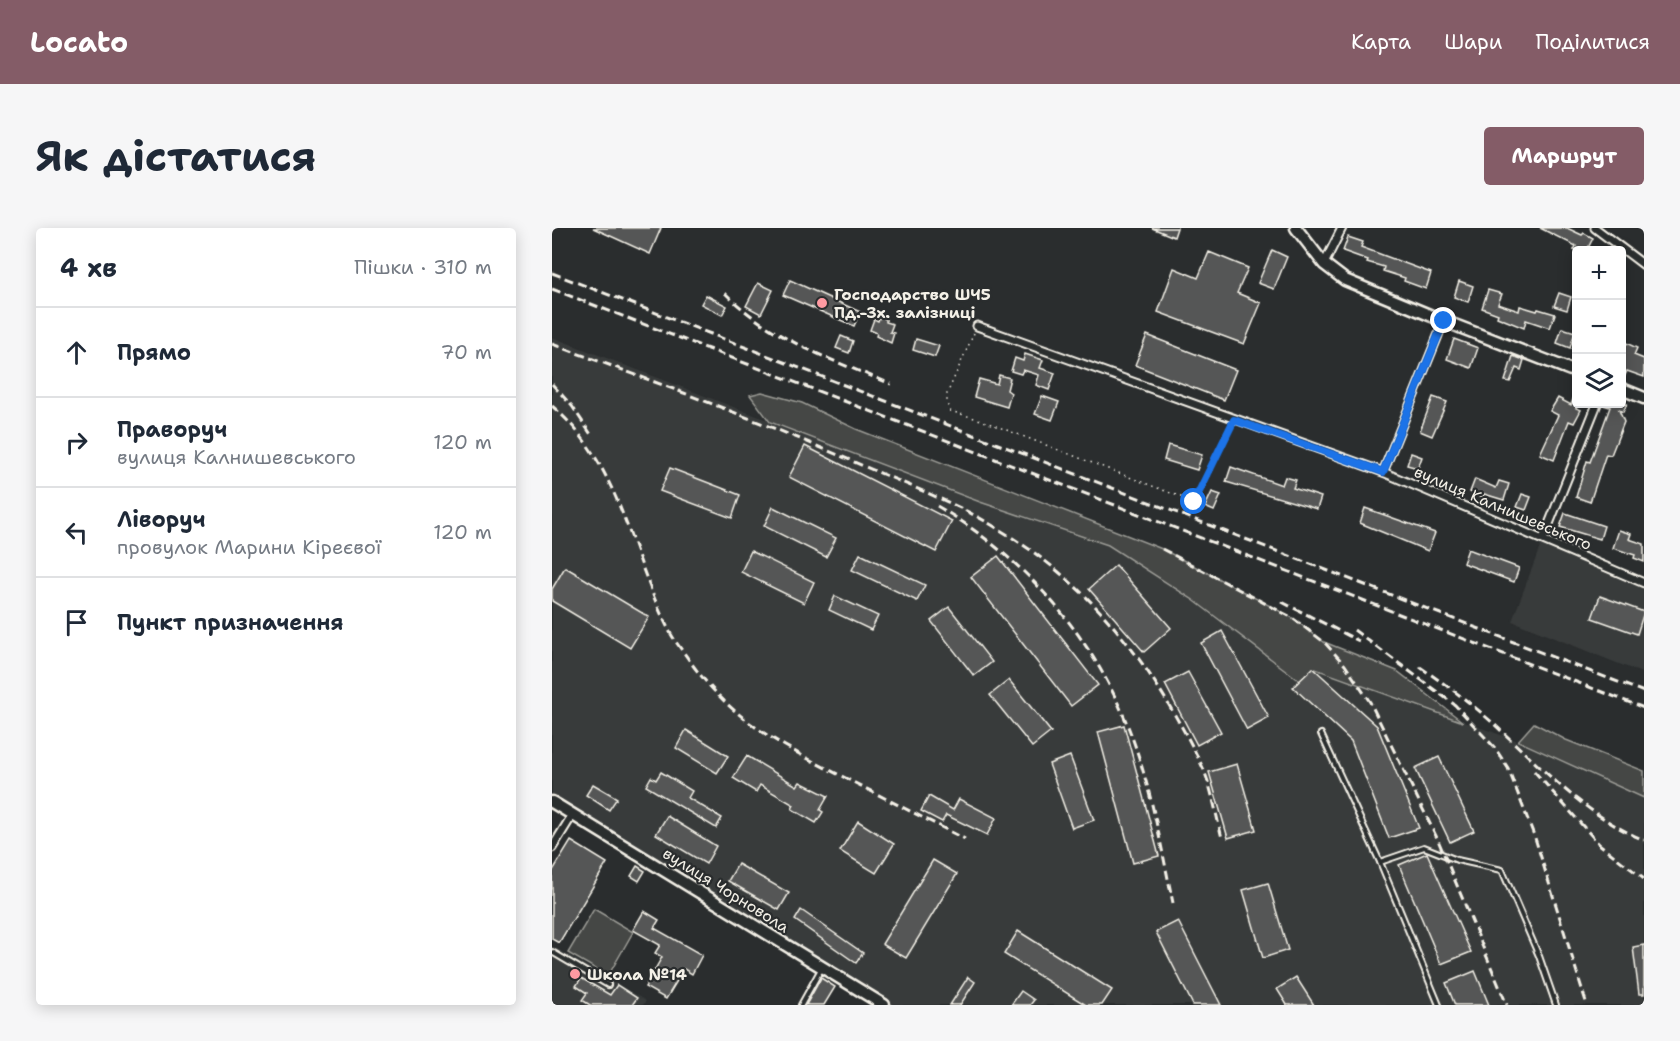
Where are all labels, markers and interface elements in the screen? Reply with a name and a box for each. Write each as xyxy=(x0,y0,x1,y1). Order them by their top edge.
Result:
text: Locato xyxy=(30,23,128,61)
text: Карта xyxy=(1351,28,1411,56)
text: Шари xyxy=(1444,28,1502,56)
text: Поділитися xyxy=(1535,28,1650,56)
button: Маршрут xyxy=(1484,127,1644,185)
text: Як дістатися xyxy=(36,128,316,184)
map controls xyxy=(1572,246,1626,408)
button: + xyxy=(1572,246,1626,300)
text: 4 хв xyxy=(60,250,117,285)
text: Пішки · 310 m xyxy=(354,254,492,280)
place label: Господарство ШЧ5 Пд.-Зх. залізниці xyxy=(834,284,991,323)
marker: Господарство ШЧ5 Пд.-Зх. залізниці xyxy=(815,296,829,310)
button: − xyxy=(1572,300,1626,354)
route end xyxy=(1430,307,1456,333)
icon: ahead xyxy=(60,336,93,369)
text: Прямо xyxy=(117,338,191,367)
text: 70 m xyxy=(440,339,492,365)
button: layers xyxy=(1572,354,1626,408)
text: Праворуч xyxy=(117,415,227,444)
icon: right xyxy=(60,426,93,459)
text: 120 m xyxy=(433,429,492,455)
text: вулиця Калнишевського xyxy=(117,444,356,470)
street label: вулиця Калнишевського xyxy=(1411,461,1595,555)
route start xyxy=(1180,488,1206,514)
text: Ліворуч xyxy=(117,505,205,534)
icon: left xyxy=(60,516,93,549)
text: 120 m xyxy=(433,519,492,545)
text: провулок Марини Кіреєвої xyxy=(117,534,381,560)
icon: arrive xyxy=(60,606,93,639)
text: Пункт призначення xyxy=(117,608,344,637)
street label: вулиця Чорновола xyxy=(659,843,793,937)
place label: Школа №14 xyxy=(587,964,687,985)
marker: Школа №14 xyxy=(568,967,582,981)

